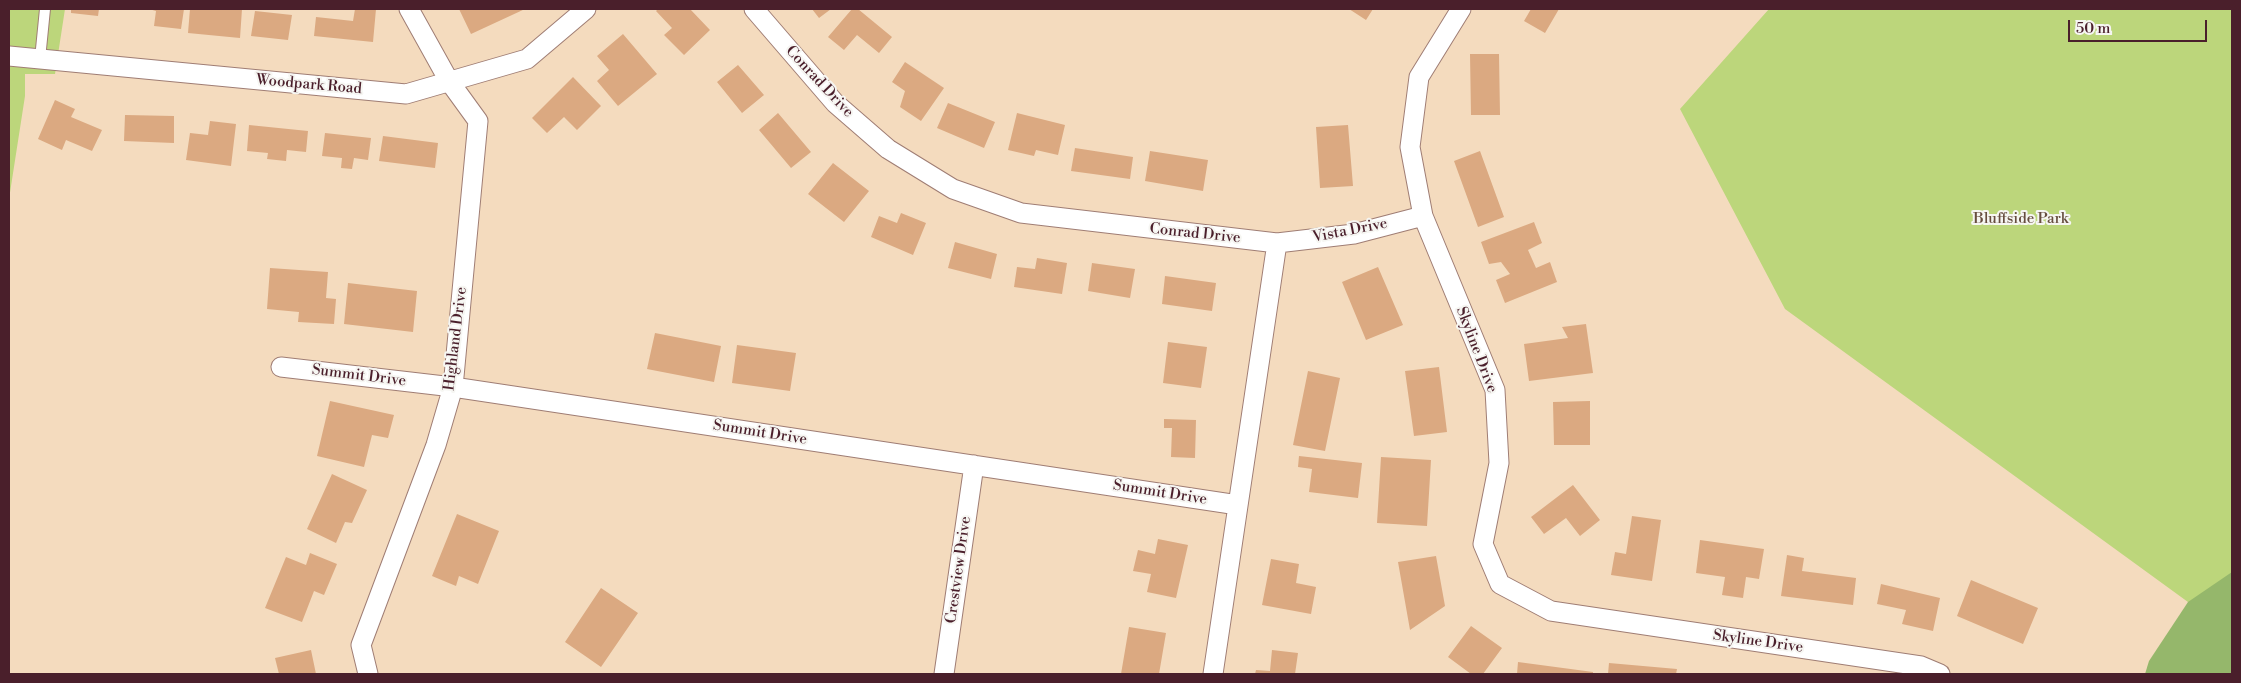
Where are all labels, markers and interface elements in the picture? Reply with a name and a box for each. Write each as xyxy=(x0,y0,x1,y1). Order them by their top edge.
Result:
scale bar xyxy=(2071,10,2210,42)
text: 50 m xyxy=(2076,19,2110,38)
street label: Conrad Drive xyxy=(781,42,857,122)
street label: Woodpark Road xyxy=(255,71,363,99)
park label: Bluffside Park xyxy=(1973,210,2069,228)
street label: Vista Drive xyxy=(1311,215,1389,247)
street label: Conrad Drive xyxy=(1149,220,1241,248)
street label: Highland Drive xyxy=(441,286,471,392)
street label: Skyline Drive xyxy=(1451,304,1501,396)
street label: Summit Drive xyxy=(311,361,407,391)
street label: Summit Drive xyxy=(712,417,808,449)
street label: Summit Drive xyxy=(1112,477,1208,509)
street label: Crestview Drive xyxy=(943,515,975,625)
street label: Skyline Drive xyxy=(1712,627,1804,657)

